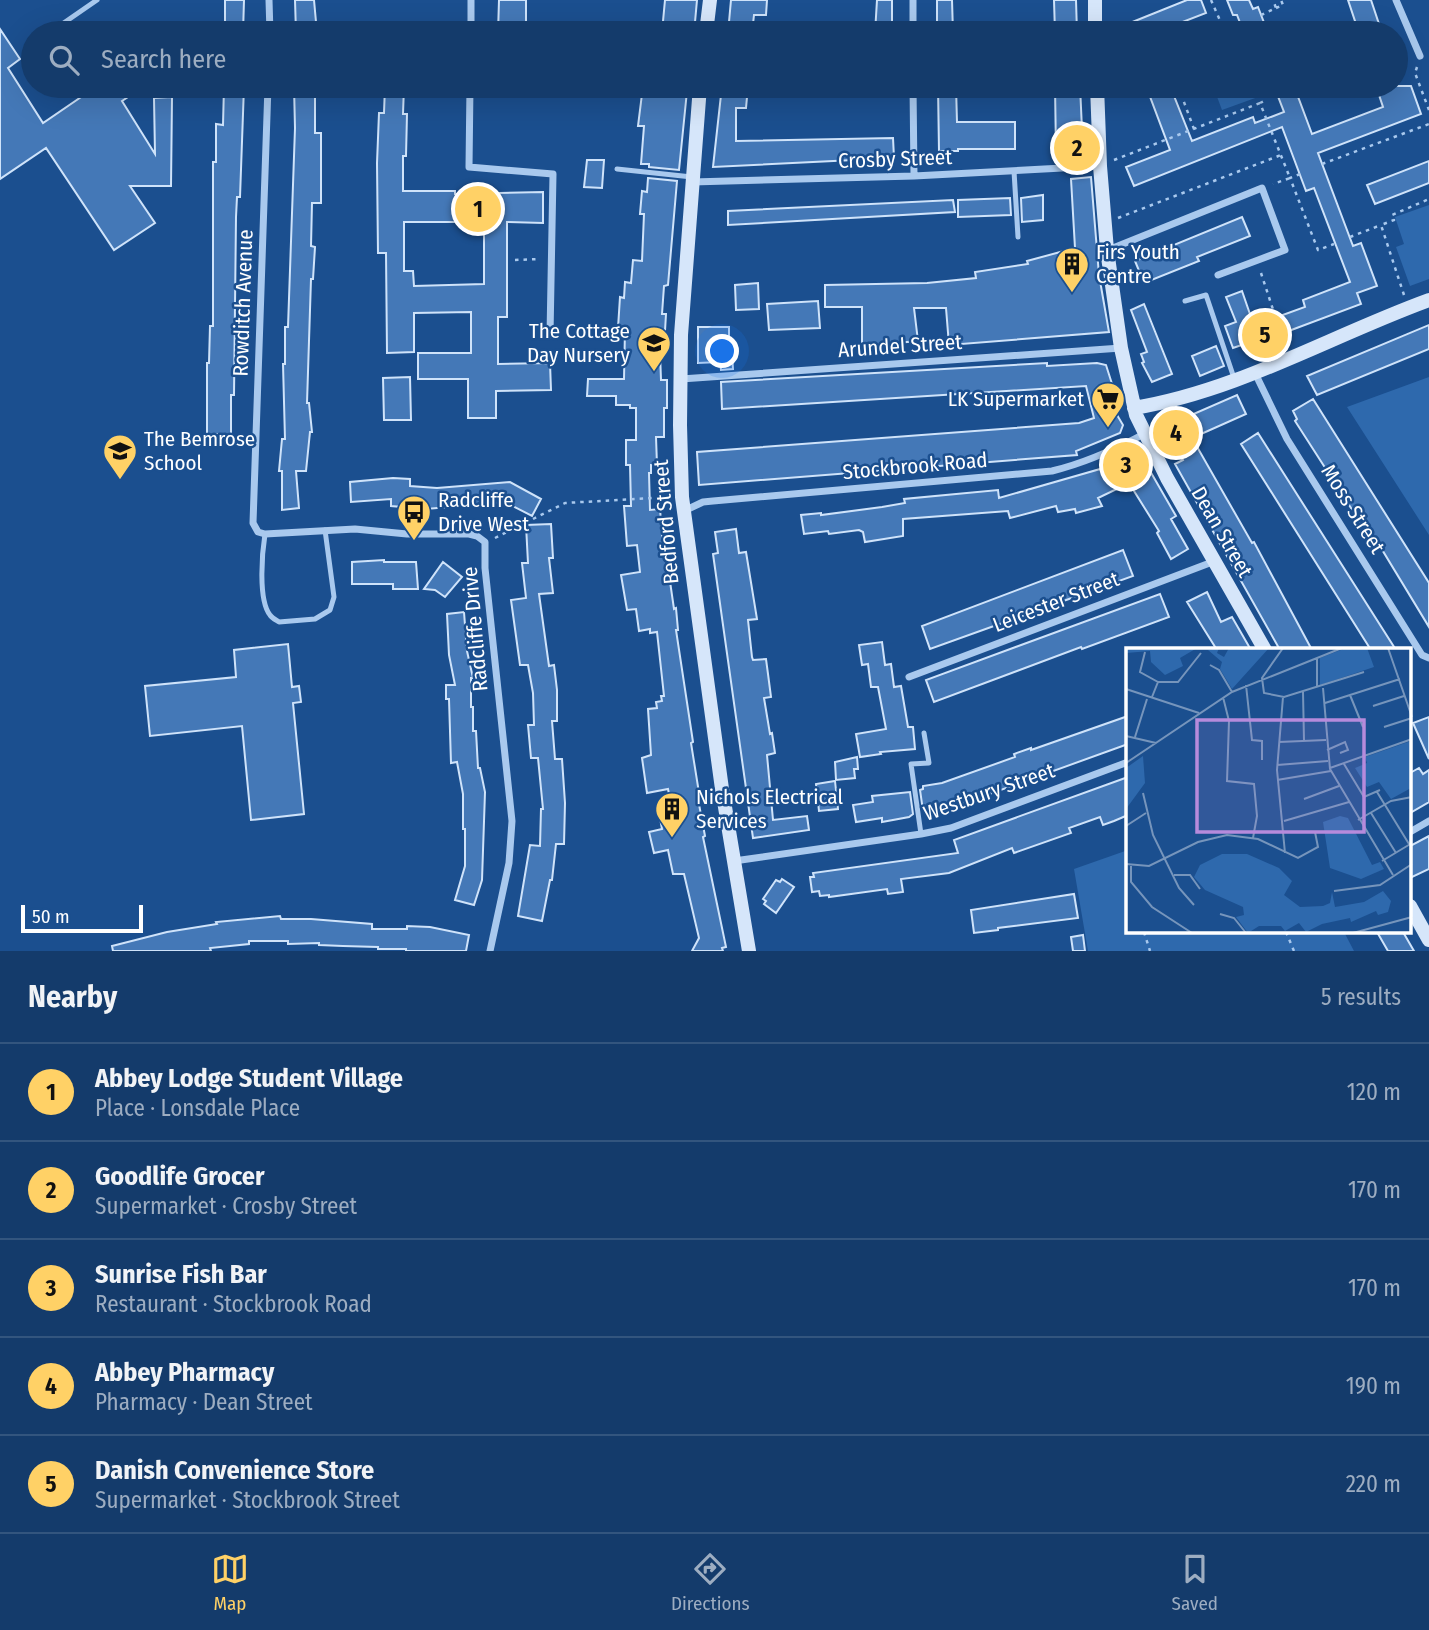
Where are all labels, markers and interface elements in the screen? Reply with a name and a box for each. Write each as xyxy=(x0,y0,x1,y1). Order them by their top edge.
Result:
search box xyxy=(21,21,1408,98)
icon: search xyxy=(45,41,83,79)
text: Search here xyxy=(101,44,226,75)
pin: 2 xyxy=(1054,122,1100,174)
street label: Crosby Street xyxy=(838,144,953,174)
pin: 1 xyxy=(455,183,501,235)
street label: Rowditch Avenue xyxy=(227,229,259,377)
place label: Firs Youth Centre xyxy=(1096,239,1180,289)
building icon: Firs Youth Centre xyxy=(1053,245,1091,294)
pin: 5 xyxy=(1242,309,1288,361)
place label: The Cottage Day Nursery xyxy=(527,318,631,368)
school or university icon: The Cottage Day Nursery xyxy=(635,324,673,373)
street label: Arundel Street xyxy=(837,329,963,363)
your location xyxy=(705,334,739,368)
supermarket icon: LK Supermarket xyxy=(1089,380,1127,429)
place label: LK Supermarket xyxy=(948,386,1084,412)
pin: 4 xyxy=(1153,407,1199,459)
place label: The Bemrose School xyxy=(144,426,255,476)
school or university icon: The Bemrose School xyxy=(101,432,139,481)
pin: 3 xyxy=(1103,439,1149,491)
street label: Stockbrook Road xyxy=(842,447,988,485)
street label: Bedford Street xyxy=(648,458,684,585)
street label: Moss Street xyxy=(1315,460,1391,559)
street label: Dean Street xyxy=(1186,482,1258,582)
place label: Radcliffe Drive West xyxy=(438,487,529,537)
bus stop icon: Radcliffe Drive West xyxy=(395,493,433,542)
street label: Radcliffe Drive xyxy=(457,566,493,692)
street label: Leicester Street xyxy=(989,566,1123,638)
inset map xyxy=(1126,648,1412,934)
street label: Westbury Street xyxy=(920,757,1058,827)
place label: Nichols Electrical Services xyxy=(696,784,843,834)
building icon: Nichols Electrical Services xyxy=(653,790,691,839)
scale bar xyxy=(21,902,144,934)
text: 50 m xyxy=(32,905,70,928)
text: Nearby xyxy=(28,979,117,1015)
text: 5 results xyxy=(1321,983,1401,1011)
text: Abbey Lodge Student Village xyxy=(95,1063,403,1094)
text: 1 xyxy=(46,1078,56,1106)
text: 120 m xyxy=(1347,1078,1401,1106)
text: Place · Lonsdale Place xyxy=(95,1094,300,1122)
text: Goodlife Grocer xyxy=(95,1161,265,1192)
text: 2 xyxy=(46,1176,56,1204)
text: 170 m xyxy=(1348,1176,1401,1204)
text: Supermarket · Crosby Street xyxy=(95,1192,357,1220)
text: Sunrise Fish Bar xyxy=(95,1259,267,1290)
text: 3 xyxy=(46,1274,56,1302)
text: 170 m xyxy=(1348,1274,1401,1302)
text: Restaurant · Stockbrook Road xyxy=(95,1290,372,1318)
text: Abbey Pharmacy xyxy=(95,1357,274,1388)
text: 4 xyxy=(45,1372,57,1400)
text: 190 m xyxy=(1346,1372,1401,1400)
text: Pharmacy · Dean Street xyxy=(95,1388,313,1416)
text: Danish Convenience Store xyxy=(95,1455,374,1486)
text: 5 xyxy=(45,1470,57,1498)
text: 220 m xyxy=(1346,1470,1401,1498)
text: Supermarket · Stockbrook Street xyxy=(95,1486,400,1514)
tab: Map xyxy=(211,1550,249,1615)
tab: Directions xyxy=(671,1550,750,1615)
tab: Saved xyxy=(1172,1550,1218,1615)

